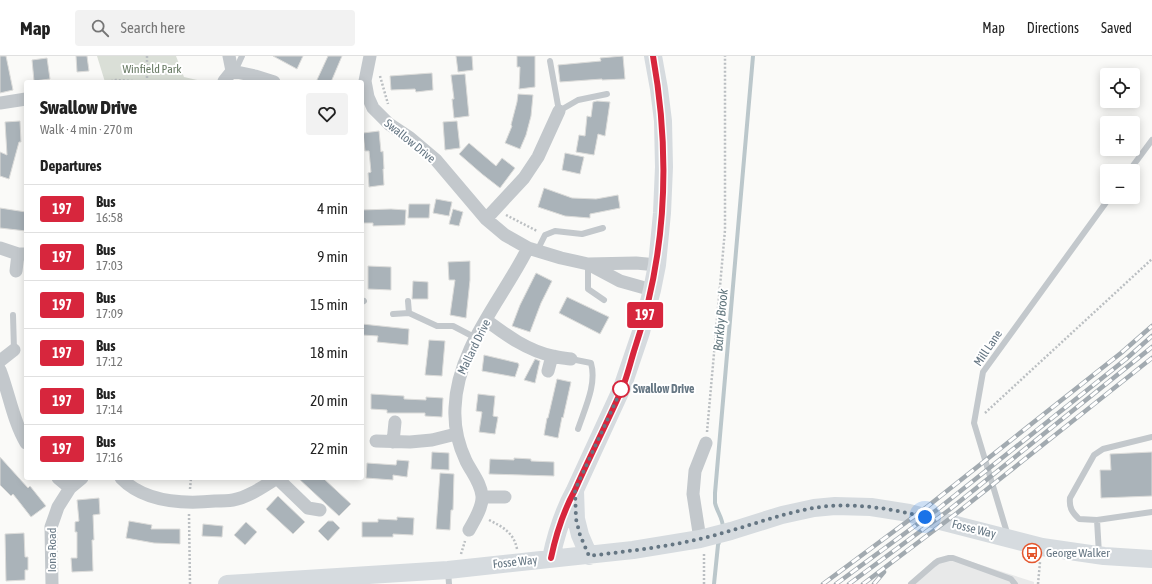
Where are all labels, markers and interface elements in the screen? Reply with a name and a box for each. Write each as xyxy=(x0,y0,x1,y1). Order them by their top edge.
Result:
search box xyxy=(75,10,355,46)
text: Map xyxy=(20,17,51,39)
icon: search xyxy=(89,17,111,39)
text: Search here xyxy=(121,19,185,36)
text: Map xyxy=(982,20,1005,36)
text: Directions xyxy=(1027,20,1079,36)
text: Saved xyxy=(1101,20,1132,36)
park label: Winfield Park xyxy=(122,62,182,76)
map controls xyxy=(1100,68,1140,204)
button: locate xyxy=(1100,68,1140,108)
button: heart xyxy=(306,93,348,135)
text: Swallow Drive xyxy=(40,96,137,118)
street label: Swallow Drive xyxy=(382,116,438,166)
button: + xyxy=(1100,116,1140,156)
text: Walk · 4 min · 270 m xyxy=(40,122,133,137)
text: Departures xyxy=(40,157,102,174)
button: − xyxy=(1100,164,1140,204)
text: Bus xyxy=(96,193,116,210)
text: 4 min xyxy=(317,200,348,217)
text: 197 xyxy=(52,201,72,217)
text: 16:58 xyxy=(96,210,123,225)
text: Bus xyxy=(96,241,116,258)
text: 9 min xyxy=(317,248,348,265)
text: 197 xyxy=(52,249,72,265)
text: 17:03 xyxy=(96,258,123,273)
water label: Barkby Brook xyxy=(710,288,731,352)
text: Bus xyxy=(96,289,116,306)
text: 15 min xyxy=(310,296,348,313)
text: 197 xyxy=(52,297,72,313)
line badge: 197 xyxy=(622,302,668,328)
text: 17:09 xyxy=(96,306,123,321)
text: 197 xyxy=(635,307,655,323)
street label: Mallard Drive xyxy=(455,317,493,377)
street label: Mill Lane xyxy=(971,327,1005,369)
text: Bus xyxy=(96,337,116,354)
text: 18 min xyxy=(310,344,348,361)
text: 197 xyxy=(52,345,72,361)
text: 17:12 xyxy=(96,354,123,369)
marker: Swallow Drive xyxy=(612,380,630,398)
place label: Swallow Drive xyxy=(633,382,695,396)
text: Bus xyxy=(96,385,116,402)
text: 20 min xyxy=(310,392,348,409)
text: 197 xyxy=(52,393,72,409)
text: 17:14 xyxy=(96,402,123,417)
text: Bus xyxy=(96,433,116,450)
text: 22 min xyxy=(310,440,348,457)
text: 197 xyxy=(52,441,72,457)
text: 17:16 xyxy=(96,450,123,465)
your location xyxy=(915,507,935,527)
street label: Fosse Way xyxy=(951,517,997,541)
street label: Iona Road xyxy=(45,528,59,572)
bus stop icon: George Walker xyxy=(1021,542,1043,564)
place label: George Walker xyxy=(1046,546,1110,560)
street label: Fosse Way xyxy=(492,553,538,571)

